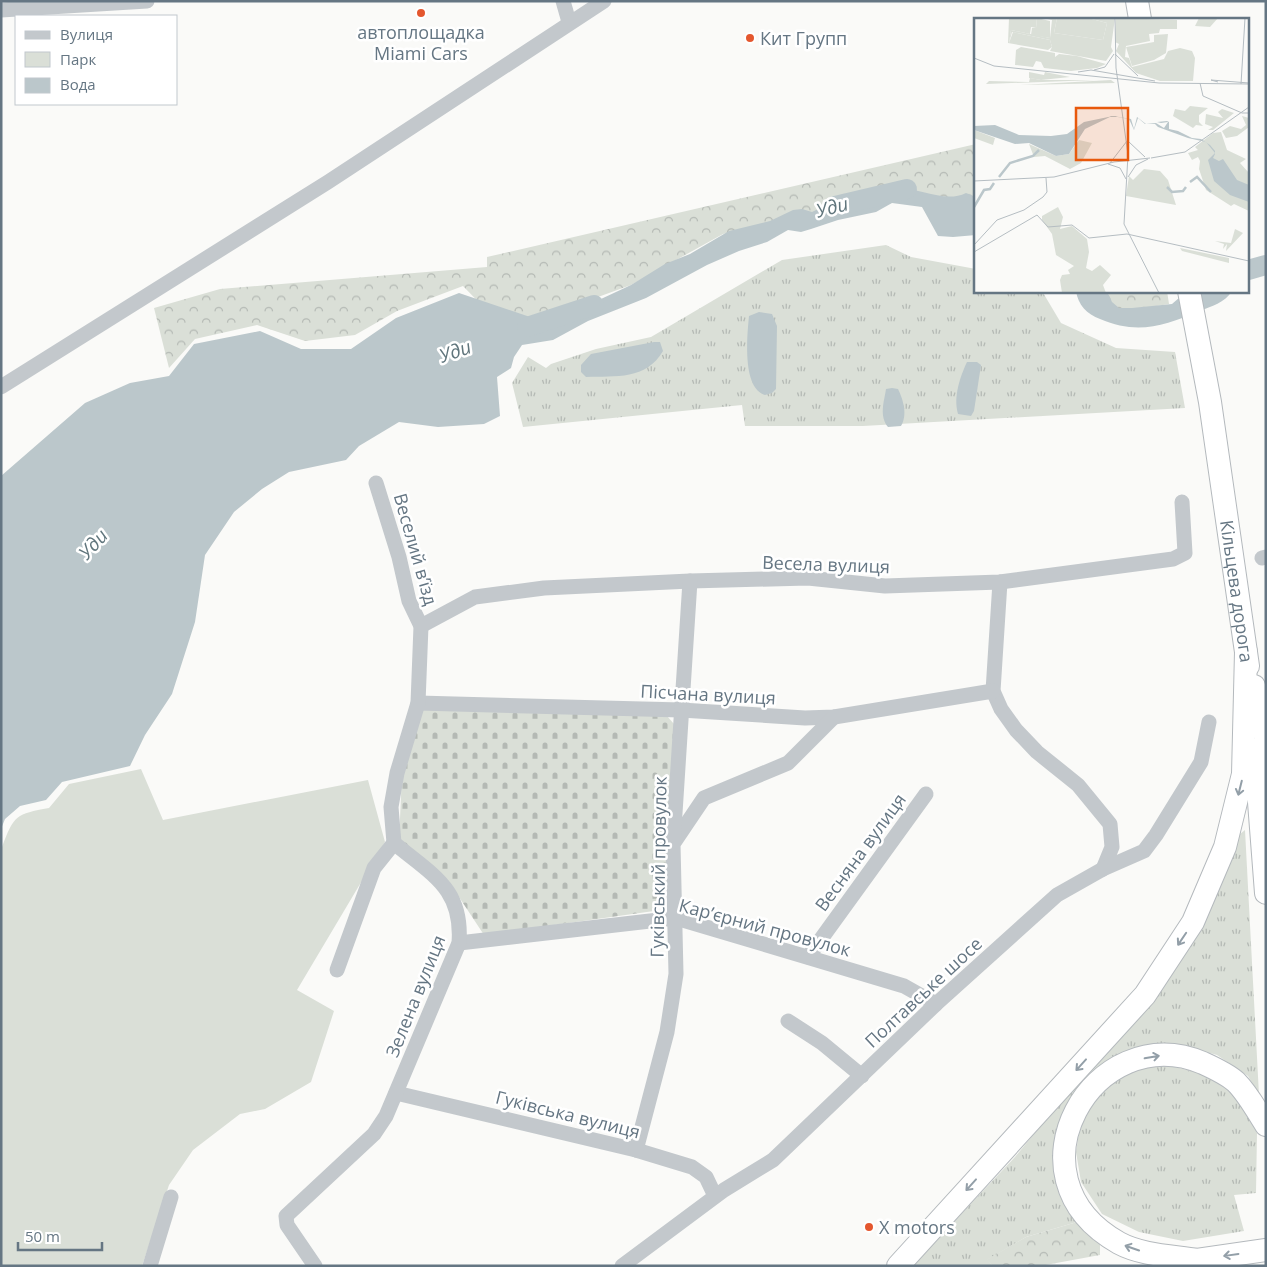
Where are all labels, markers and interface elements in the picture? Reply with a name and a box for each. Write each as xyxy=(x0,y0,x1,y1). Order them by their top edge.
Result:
marker: автоплощадка Miami Cars xyxy=(415,7,427,19)
legend xyxy=(15,15,178,105)
inset map xyxy=(974,18,1250,292)
place label: автоплощадка Miami Cars xyxy=(357,20,485,65)
text: Вулиця xyxy=(60,24,113,44)
place label: Кит Групп xyxy=(760,26,847,50)
marker: Кит Групп xyxy=(744,32,756,44)
text: Парк xyxy=(60,49,96,69)
text: Вода xyxy=(60,74,96,94)
water label: Уди xyxy=(812,190,851,224)
water label: Уди xyxy=(434,333,475,369)
street label: Веселий в’їзд xyxy=(389,490,443,608)
street label: Кільцева дорога xyxy=(1215,518,1259,664)
water label: Уди xyxy=(72,523,114,566)
street label: Весела вулиця xyxy=(762,550,890,578)
street label: Пісчана вулиця xyxy=(640,678,776,710)
street label: Гуківський провулок xyxy=(644,775,672,958)
one-way arrow xyxy=(1235,779,1244,795)
street label: Весняна вулиця xyxy=(809,788,911,916)
street label: Кар’єрний провулок xyxy=(677,893,854,962)
street label: Полтавське шосе xyxy=(859,931,987,1053)
one-way arrow xyxy=(1177,931,1187,945)
street label: Зелена вулиця xyxy=(380,932,450,1060)
one-way arrow xyxy=(1144,1051,1160,1061)
one-way arrow xyxy=(1075,1058,1087,1071)
street label: Гуківська вулиця xyxy=(493,1084,643,1144)
one-way arrow xyxy=(966,1179,977,1192)
place label: Х motors xyxy=(879,1215,955,1239)
scale bar xyxy=(18,1220,101,1252)
marker: Х motors xyxy=(863,1221,875,1233)
text: 50 m xyxy=(25,1226,60,1246)
one-way arrow xyxy=(1124,1243,1140,1252)
one-way arrow xyxy=(1223,1250,1239,1260)

